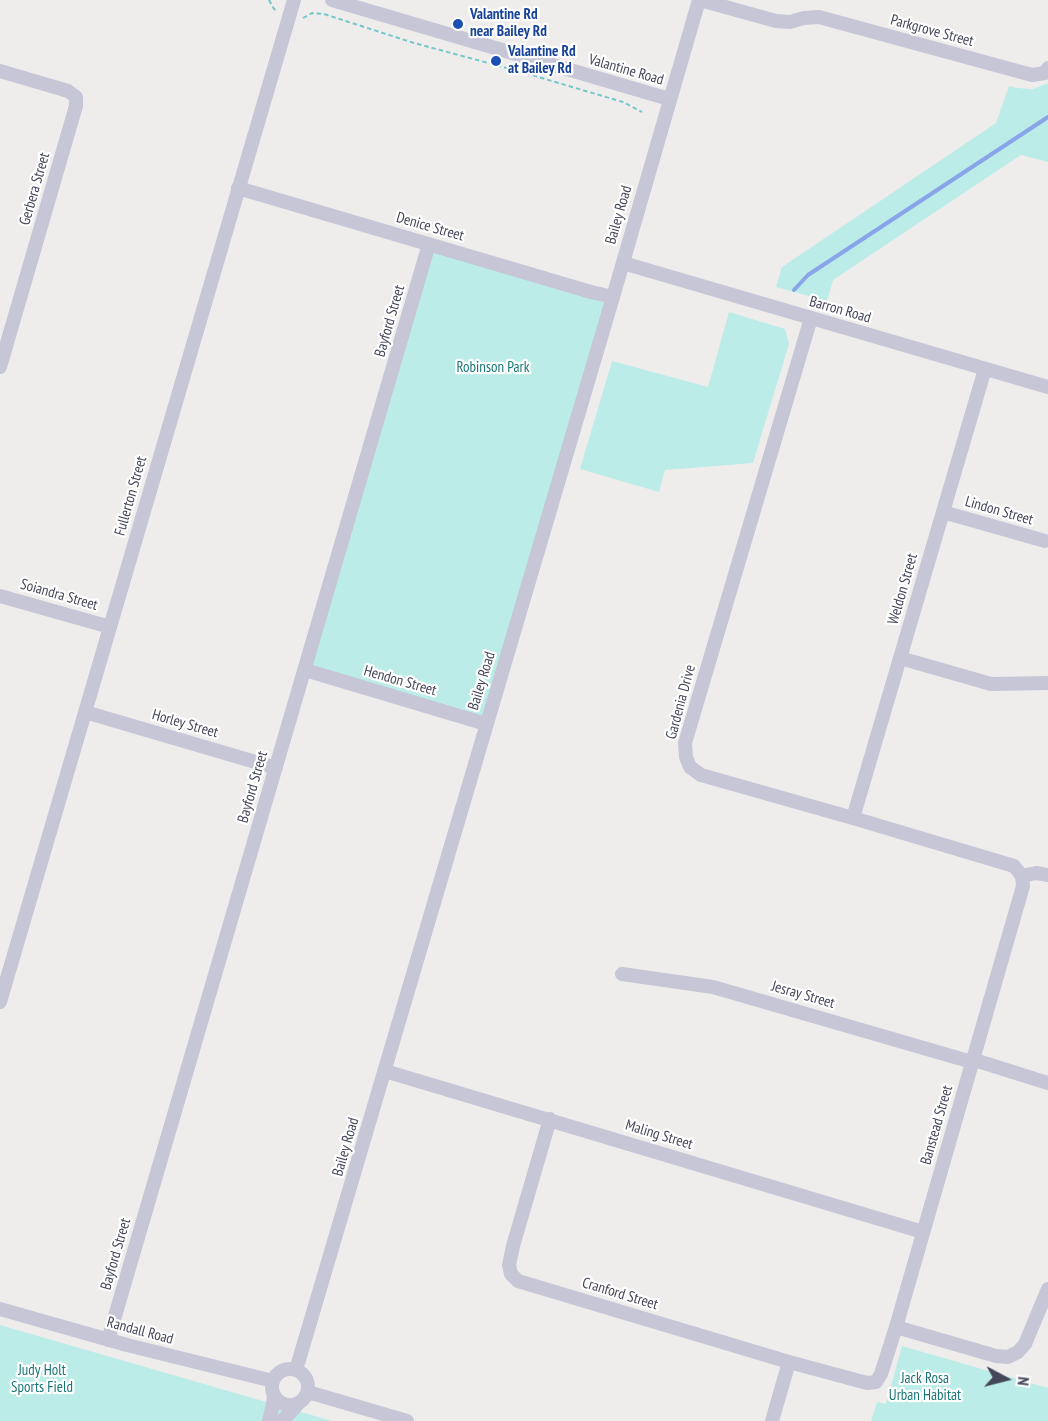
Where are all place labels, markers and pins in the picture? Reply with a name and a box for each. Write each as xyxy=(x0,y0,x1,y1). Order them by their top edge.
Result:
place label: Valantine Rd near Bailey Rd xyxy=(470,6,547,41)
marker: Valantine Rd near Bailey Rd xyxy=(451,17,465,31)
place label: Valantine Rd at Bailey Rd xyxy=(508,43,576,78)
marker: Valantine Rd at Bailey Rd xyxy=(489,54,503,68)

